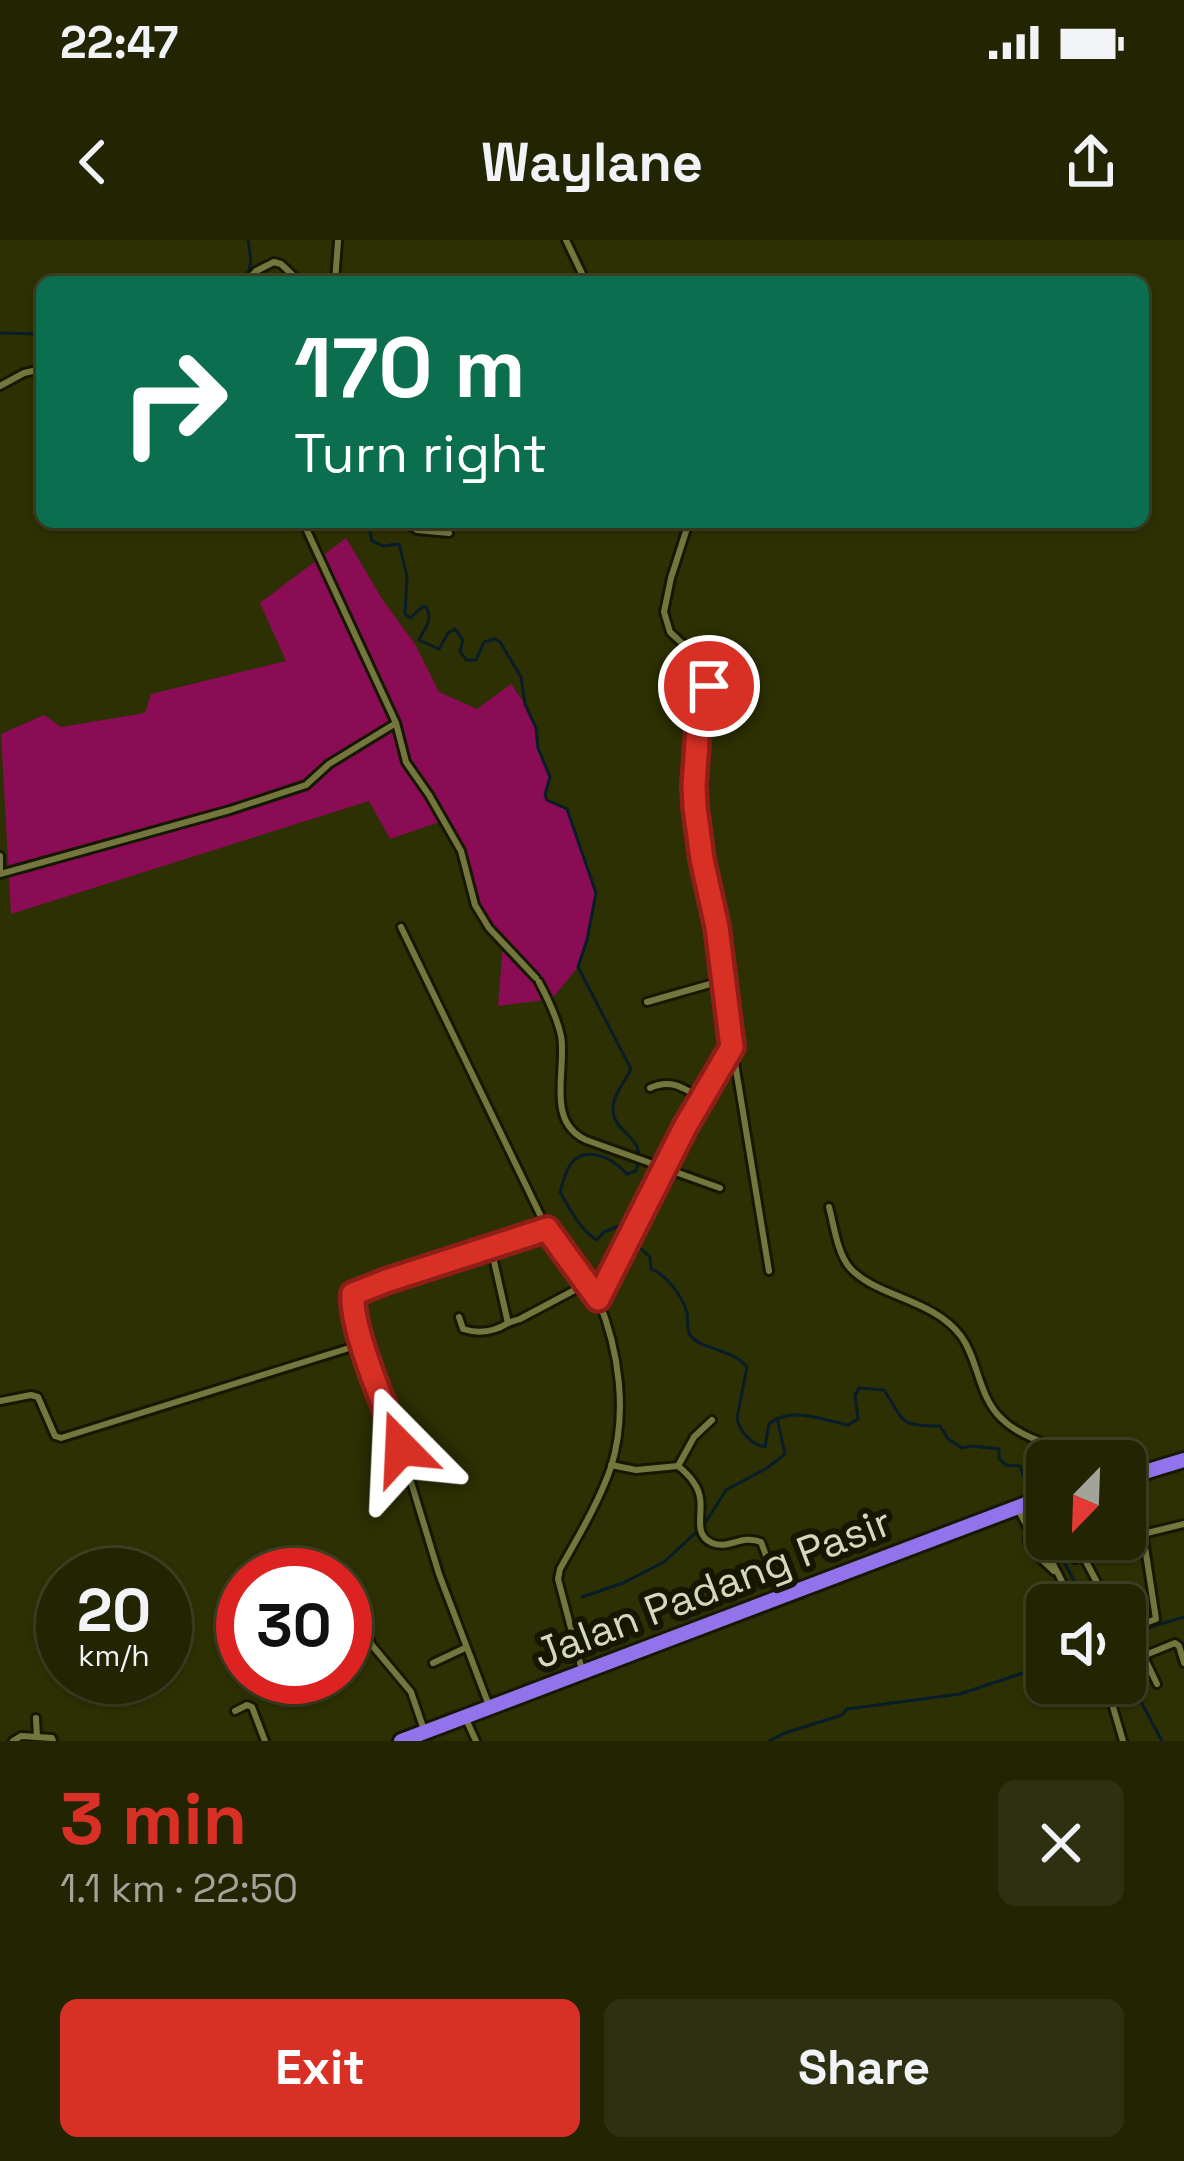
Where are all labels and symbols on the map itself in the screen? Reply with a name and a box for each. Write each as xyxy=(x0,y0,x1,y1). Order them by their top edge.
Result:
pin xyxy=(658,635,760,737)
position arrow xyxy=(338,1385,464,1511)
north arrow xyxy=(1026,1440,1146,1560)
street label: Jalan Padang Pasir xyxy=(526,1495,899,1680)
speed limit sign: 30 xyxy=(216,1548,372,1704)

